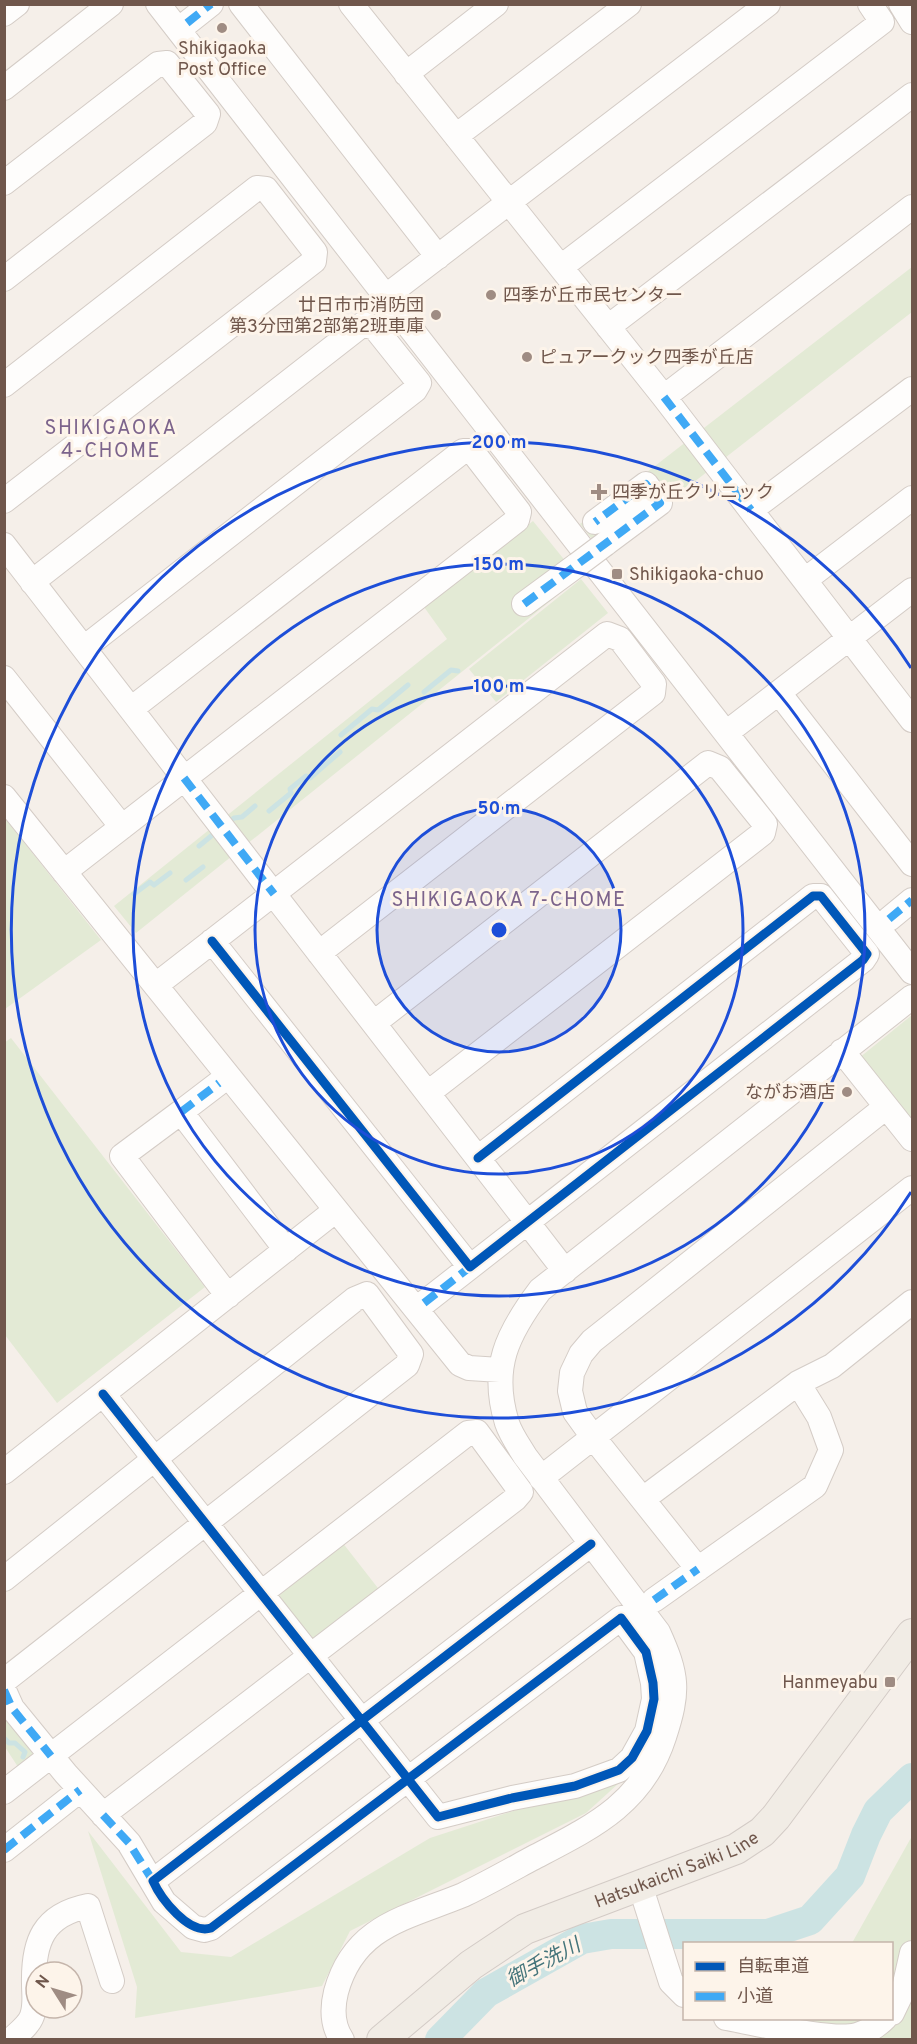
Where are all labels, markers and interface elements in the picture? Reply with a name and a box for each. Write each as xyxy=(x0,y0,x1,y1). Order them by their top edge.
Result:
marker: Shikigaoka Post Office xyxy=(215,21,229,35)
place label: Shikigaoka Post Office xyxy=(177,38,267,82)
place label: 四季が丘市民センター xyxy=(503,285,683,308)
marker: 四季が丘市民センター xyxy=(484,288,498,302)
place label: 廿日市市消防団 第3分団第2部第2班車庫 xyxy=(229,295,424,339)
marker: 廿日市市消防団 第3分団第2部第2班車庫 xyxy=(429,308,443,322)
place label: ピュアークック四季が丘店 xyxy=(539,347,754,370)
marker: ピュアークック四季が丘店 xyxy=(520,350,534,364)
district label: SHIKIGAOKA 4-CHOME xyxy=(44,416,178,465)
text: 200 m xyxy=(471,432,527,455)
place label: 四季が丘クリニック xyxy=(612,482,774,505)
marker: 四季が丘クリニック xyxy=(590,483,608,501)
text: 150 m xyxy=(474,554,524,577)
place label: Shikigaoka-chuo xyxy=(629,564,764,587)
marker: Shikigaoka-chuo xyxy=(610,567,624,581)
text: 100 m xyxy=(473,676,525,699)
text: 50 m xyxy=(477,798,521,821)
district label: SHIKIGAOKA 7-CHOME xyxy=(392,888,626,914)
centre of rings xyxy=(489,920,509,940)
place label: ながお酒店 xyxy=(745,1082,835,1105)
marker: ながお酒店 xyxy=(840,1085,854,1099)
place label: Hanmeyabu xyxy=(782,1672,878,1695)
marker: Hanmeyabu xyxy=(883,1675,897,1689)
street label: Hatsukaichi Saiki Line xyxy=(592,1827,764,1915)
water label: 御手洗川 xyxy=(503,1933,587,1994)
legend xyxy=(683,1942,893,2020)
text: 自転車道 xyxy=(737,1956,809,1979)
north arrow xyxy=(24,1960,84,2020)
text: N xyxy=(32,1972,55,1993)
text: 小道 xyxy=(737,1986,773,2009)

